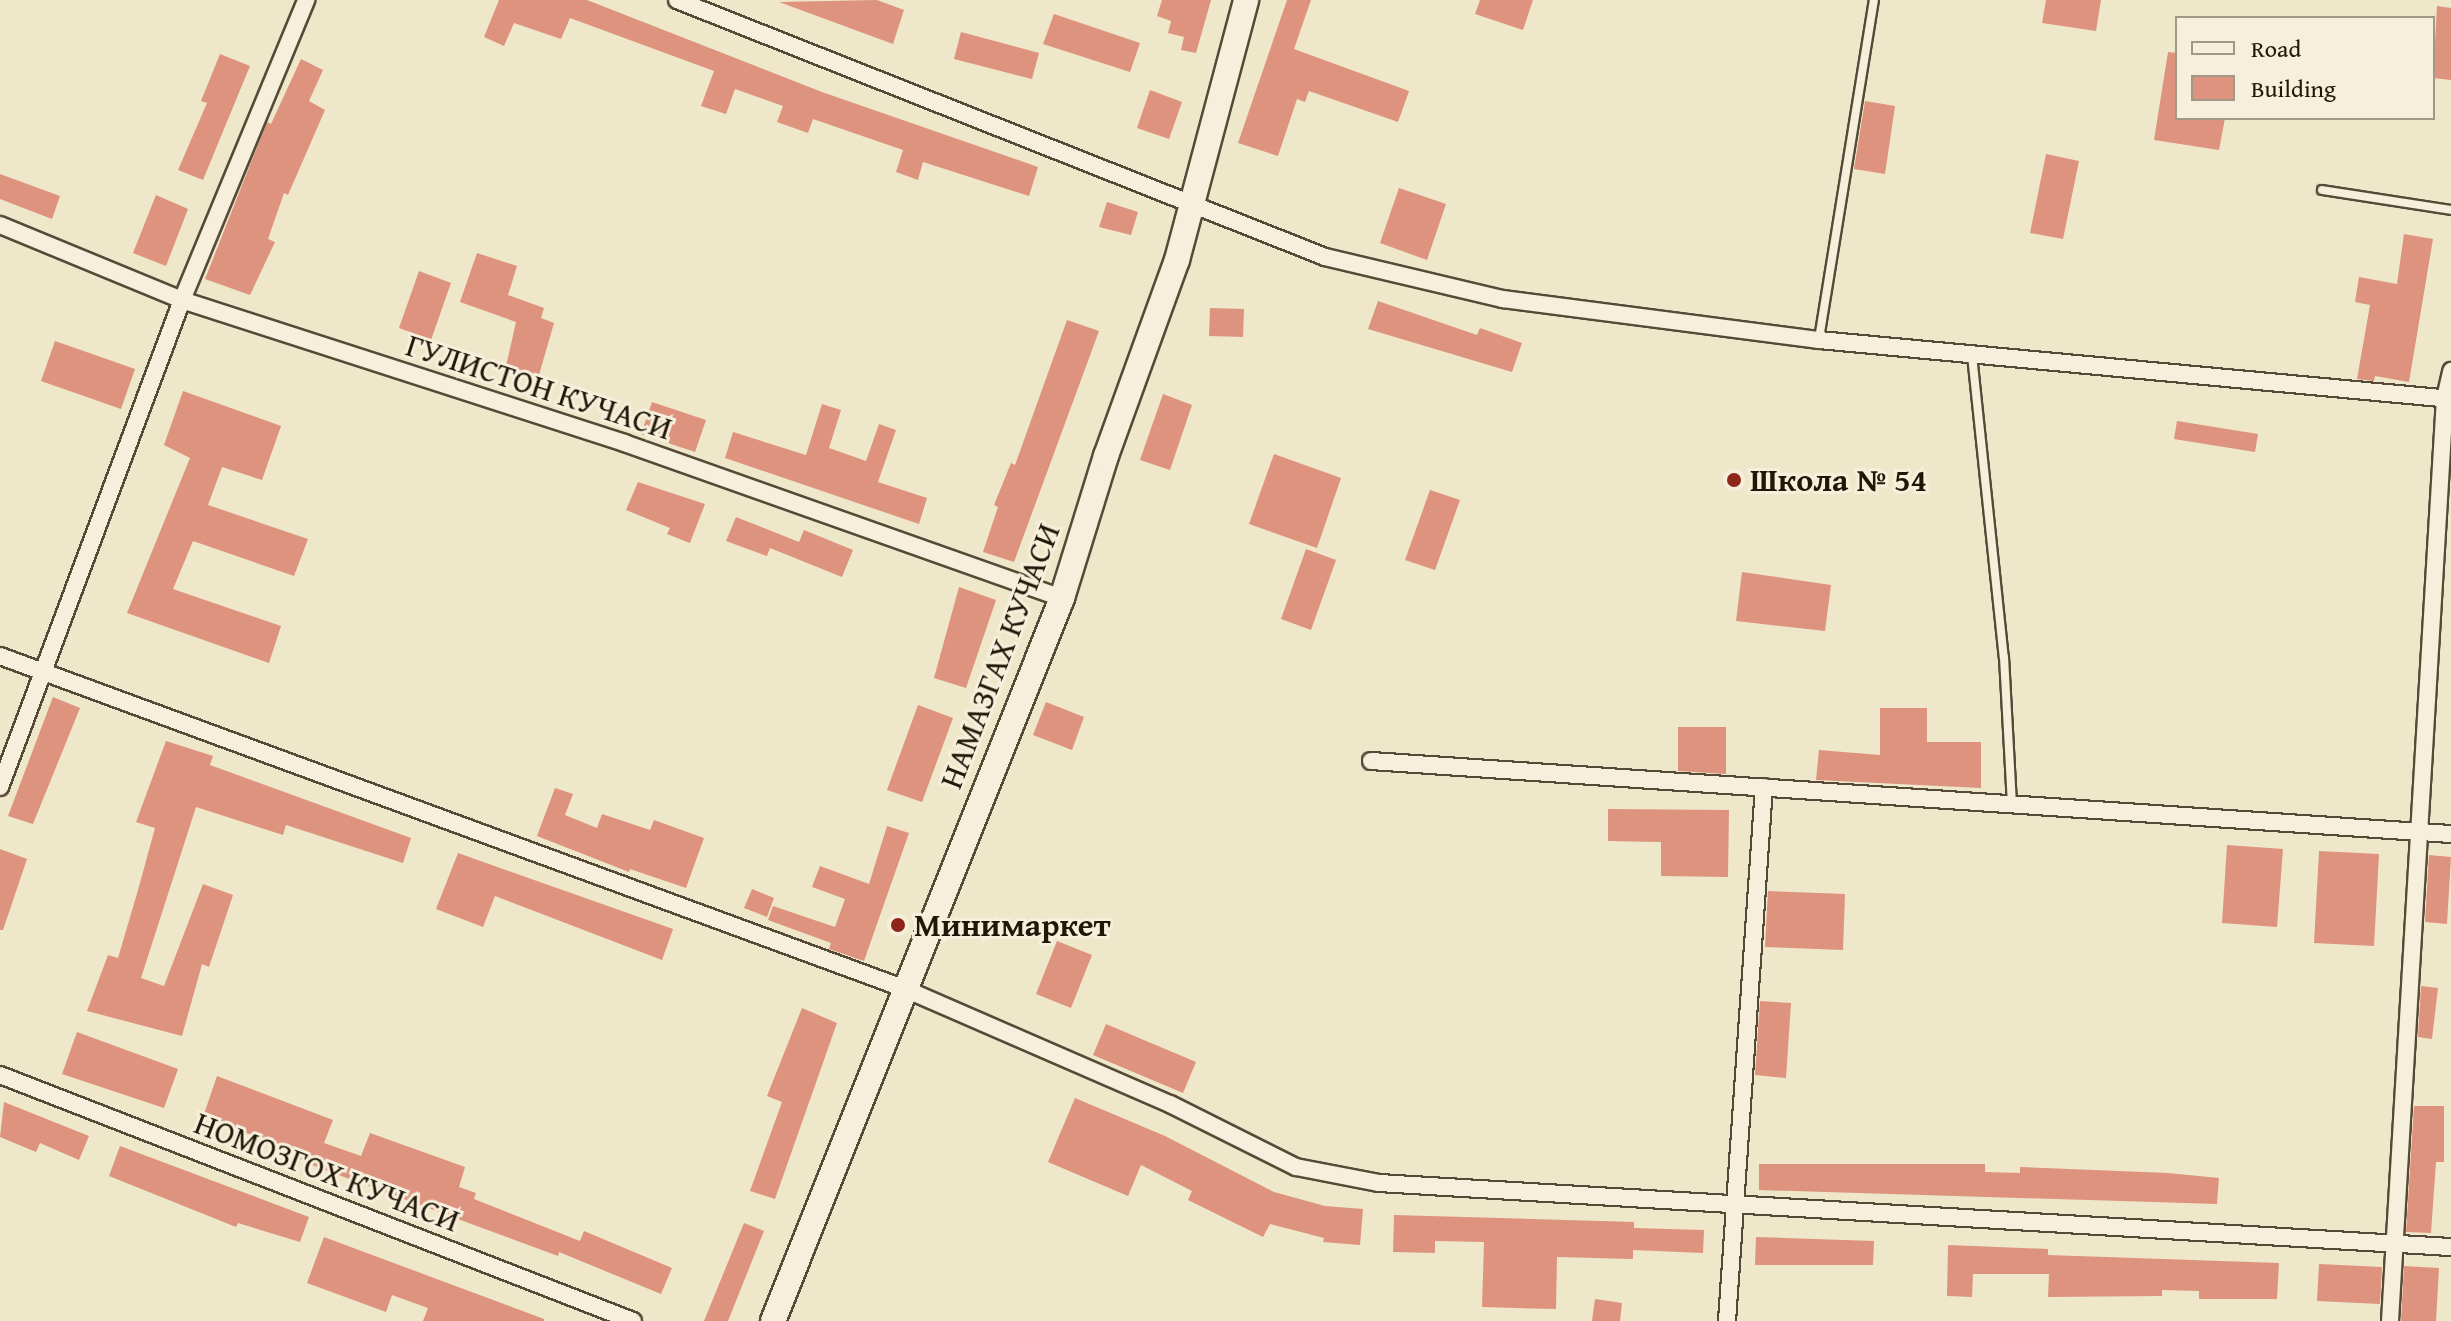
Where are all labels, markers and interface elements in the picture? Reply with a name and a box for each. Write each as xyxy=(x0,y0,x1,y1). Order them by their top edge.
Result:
legend xyxy=(2175,16,2435,120)
text: Road xyxy=(2251,31,2301,66)
text: Building xyxy=(2251,71,2336,106)
street label: ГУЛИСТОН КУЧАСИ xyxy=(401,326,677,448)
place label: Школа № 54 xyxy=(1750,461,1927,499)
marker: Школа № 54 xyxy=(1725,471,1743,489)
street label: НАМАЗГАХ КУЧАСИ xyxy=(932,518,1068,794)
place label: Минимаркет xyxy=(914,906,1111,944)
marker: Минимаркет xyxy=(889,916,907,934)
street label: НОМОЗГОХ КУЧАСИ xyxy=(189,1104,465,1240)

